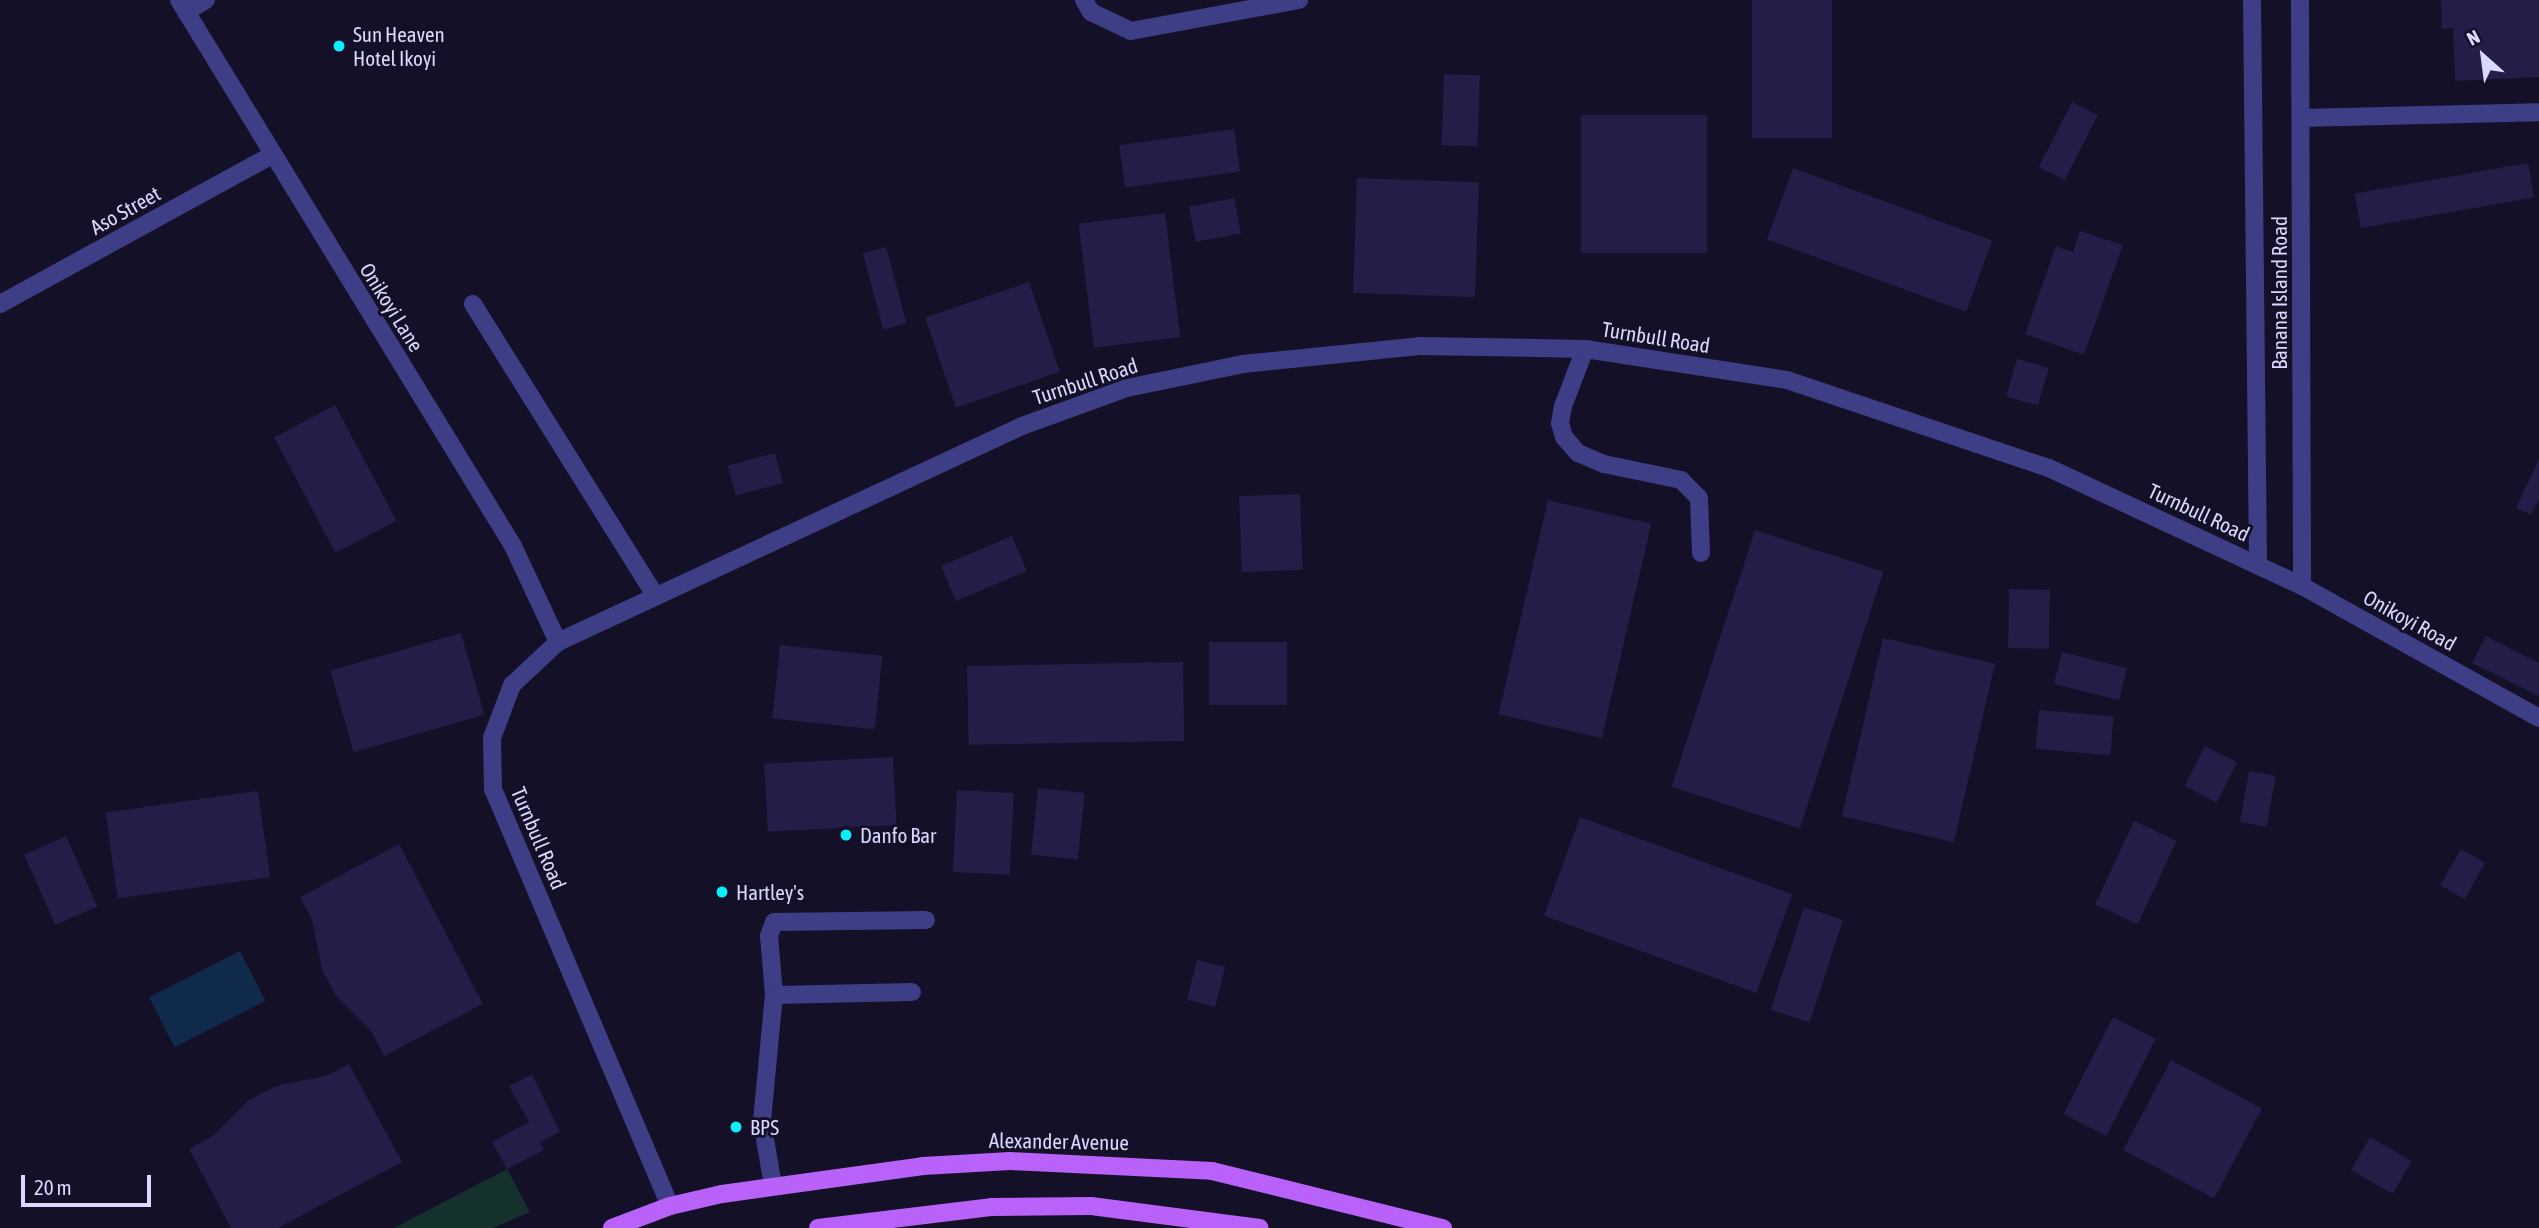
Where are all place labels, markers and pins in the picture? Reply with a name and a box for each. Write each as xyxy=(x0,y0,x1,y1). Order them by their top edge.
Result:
place label: Sun Heaven Hotel Ikoyi xyxy=(353,21,445,71)
marker: Sun Heaven Hotel Ikoyi xyxy=(331,38,347,54)
place label: Danfo Bar xyxy=(860,822,936,848)
marker: Danfo Bar xyxy=(838,827,854,843)
place label: Hartley's xyxy=(736,879,804,905)
marker: Hartley's xyxy=(714,884,730,900)
place label: BPS xyxy=(750,1114,779,1140)
marker: BPS xyxy=(728,1119,744,1135)

